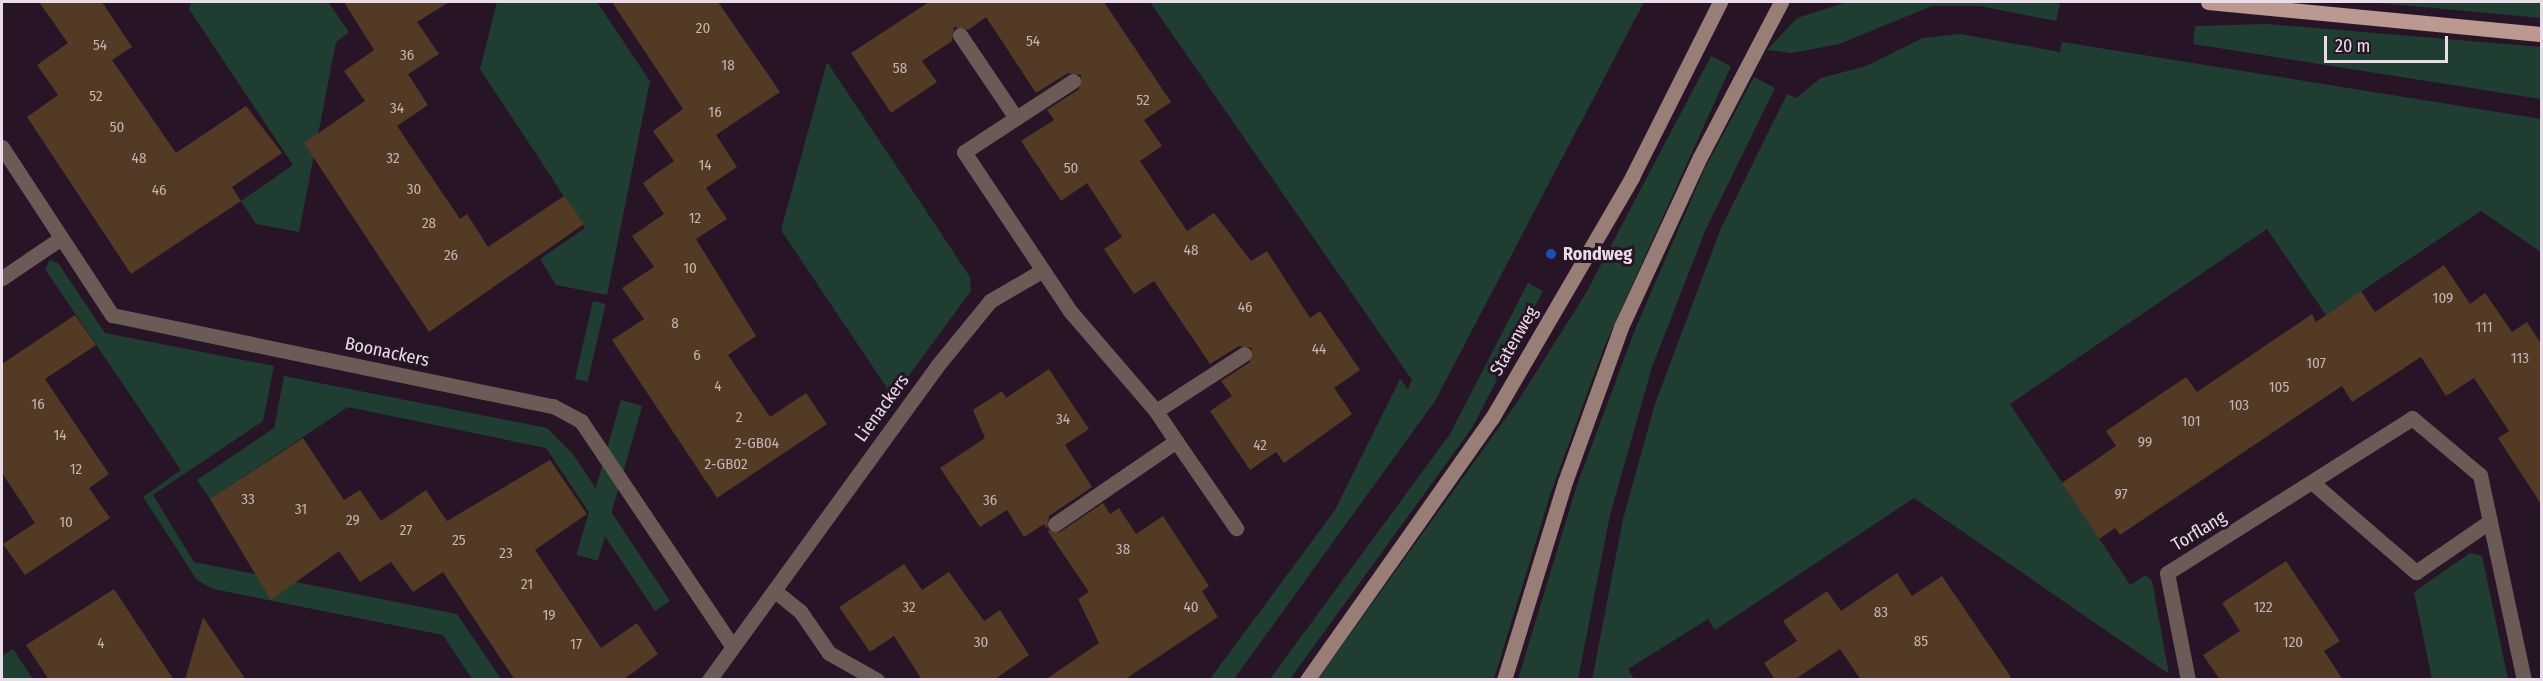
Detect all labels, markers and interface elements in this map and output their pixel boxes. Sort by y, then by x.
house number: 20 [696,20,710,38]
scale bar [2327,24,2452,62]
house number: 54 [1026,33,1040,51]
text: 20 m [2335,35,2370,57]
house number: 54 [93,37,107,55]
house number: 36 [400,47,414,65]
house number: 18 [721,57,735,75]
house number: 58 [893,60,907,78]
house number: 52 [89,88,103,106]
house number: 52 [1136,92,1150,110]
house number: 34 [390,100,404,118]
house number: 16 [708,104,722,122]
house number: 50 [110,119,124,137]
house number: 48 [132,150,146,168]
house number: 32 [386,150,400,168]
house number: 14 [698,157,712,175]
house number: 50 [1064,160,1078,178]
house number: 30 [407,181,421,199]
house number: 46 [152,182,166,200]
house number: 12 [689,210,701,228]
house number: 28 [422,215,436,233]
house number: 48 [1184,242,1198,260]
place label: Rondweg [1563,243,1632,265]
house number: 26 [444,247,458,265]
marker: Rondweg [1544,247,1558,261]
house number: 10 [683,260,697,278]
house number: 109 [2433,290,2453,308]
house number: 46 [1238,299,1252,317]
street label: Statenweg [1485,302,1543,380]
house number: 8 [671,315,679,333]
house number: 111 [2475,319,2493,337]
street label: Boonackers [343,333,431,371]
house number: 44 [1312,341,1326,359]
house number: 6 [693,347,701,365]
house number: 113 [2511,350,2529,368]
house number: 107 [2306,355,2326,373]
street label: Lienackers [850,370,914,446]
house number: 4 [714,378,722,396]
house number: 105 [2269,379,2289,397]
house number: 16 [31,396,45,414]
house number: 103 [2229,397,2249,415]
house number: 2 [736,409,742,427]
house number: 34 [1056,411,1070,429]
house number: 101 [2181,413,2201,431]
house number: 14 [53,427,67,445]
house number: 99 [2138,434,2152,452]
house number: 2-GB04 [735,435,779,453]
house number: 42 [1253,437,1267,455]
house number: 2-GB02 [704,456,748,474]
house number: 12 [70,461,82,479]
house number: 97 [2114,486,2128,504]
house number: 33 [241,491,255,509]
house number: 36 [983,492,997,510]
house number: 31 [295,501,307,519]
street label: Torflang [2168,506,2230,556]
house number: 29 [346,512,360,530]
house number: 10 [59,514,73,532]
house number: 27 [400,522,412,540]
house number: 25 [452,532,466,550]
house number: 38 [1116,541,1130,559]
house number: 23 [499,545,513,563]
house number: 21 [521,576,533,594]
house number: 32 [902,599,916,617]
house number: 40 [1183,599,1199,617]
house number: 122 [2253,599,2273,617]
house number: 83 [1874,604,1888,622]
house number: 19 [542,607,556,625]
house number: 85 [1914,633,1928,651]
house number: 30 [974,634,988,652]
house number: 120 [2283,634,2303,652]
house number: 4 [97,635,105,653]
house number: 17 [570,636,582,654]

